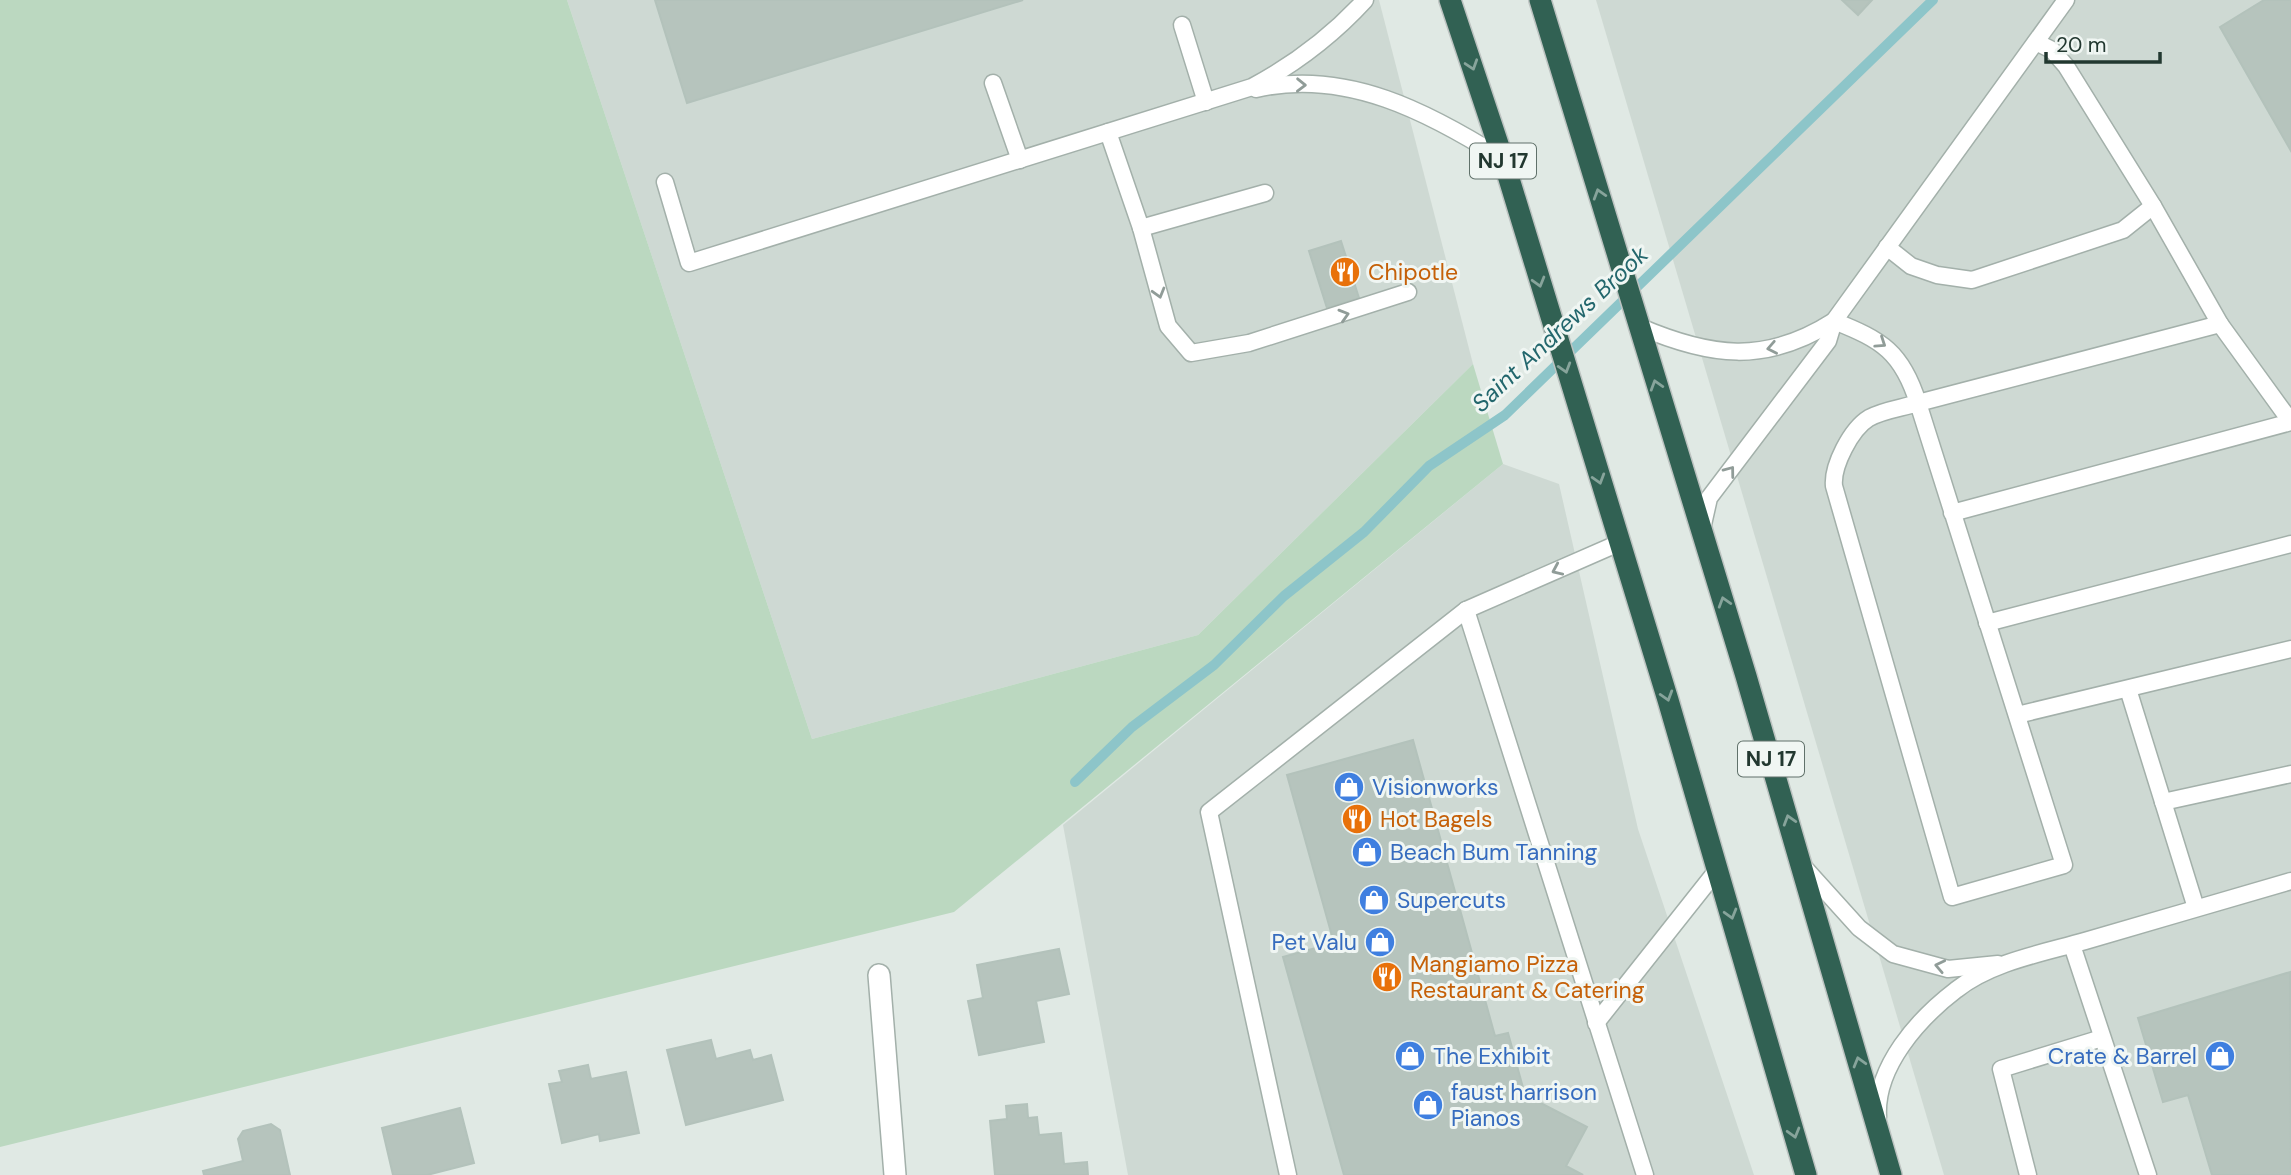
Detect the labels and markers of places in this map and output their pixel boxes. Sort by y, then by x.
restaurant icon: Chipotle [1328,255,1362,289]
place label: Chipotle [1368,257,1458,287]
shop icon: Visionworks [1332,770,1366,804]
place label: Visionworks [1372,772,1499,802]
restaurant icon: Hot Bagels [1340,802,1374,836]
place label: Hot Bagels [1380,804,1492,834]
shop icon: Beach Bum Tanning [1350,835,1384,869]
place label: Beach Bum Tanning [1390,837,1597,867]
shop icon: Supercuts [1357,883,1391,917]
place label: Supercuts [1397,885,1506,915]
shop icon: Pet Valu [1363,925,1397,959]
place label: Pet Valu [1272,927,1357,957]
place label: Mangiamo Pizza Restaurant & Catering [1410,949,1645,1005]
restaurant icon: Mangiamo Pizza Restaurant & Catering [1370,960,1404,994]
shop icon: The Exhibit [1393,1039,1427,1073]
shop icon: Crate & Barrel [2203,1039,2237,1073]
place label: The Exhibit [1433,1041,1550,1071]
place label: Crate & Barrel [2048,1041,2197,1071]
place label: faust harrison Pianos [1451,1077,1597,1133]
shop icon: faust harrison Pianos [1411,1088,1445,1122]

